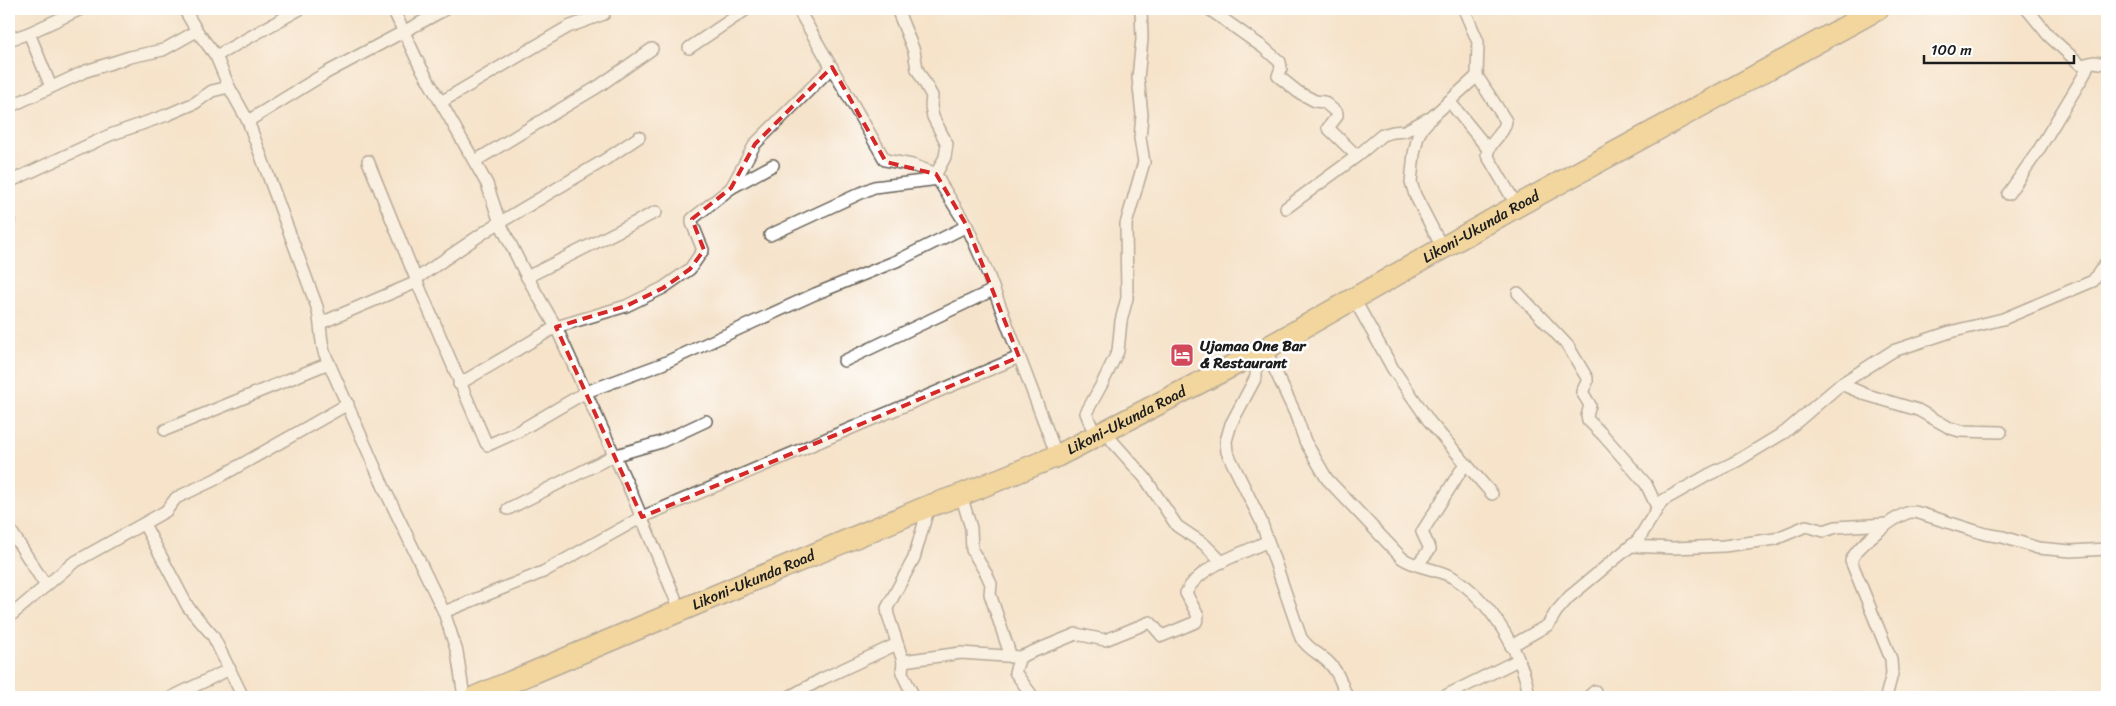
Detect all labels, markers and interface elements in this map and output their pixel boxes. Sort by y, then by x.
scale bar [1924,32,2074,64]
text: 100 m [1931,37,1972,63]
street label: Likoni-Ukunda Road [1417,183,1545,270]
place label: Ujamaa One Bar & Restaurant [1200,333,1307,376]
hotel icon: Ujamaa One Bar & Restaurant [1169,342,1195,368]
street label: Likoni-Ukunda Road [1062,378,1192,462]
street label: Likoni-Ukunda Road [688,542,820,617]

